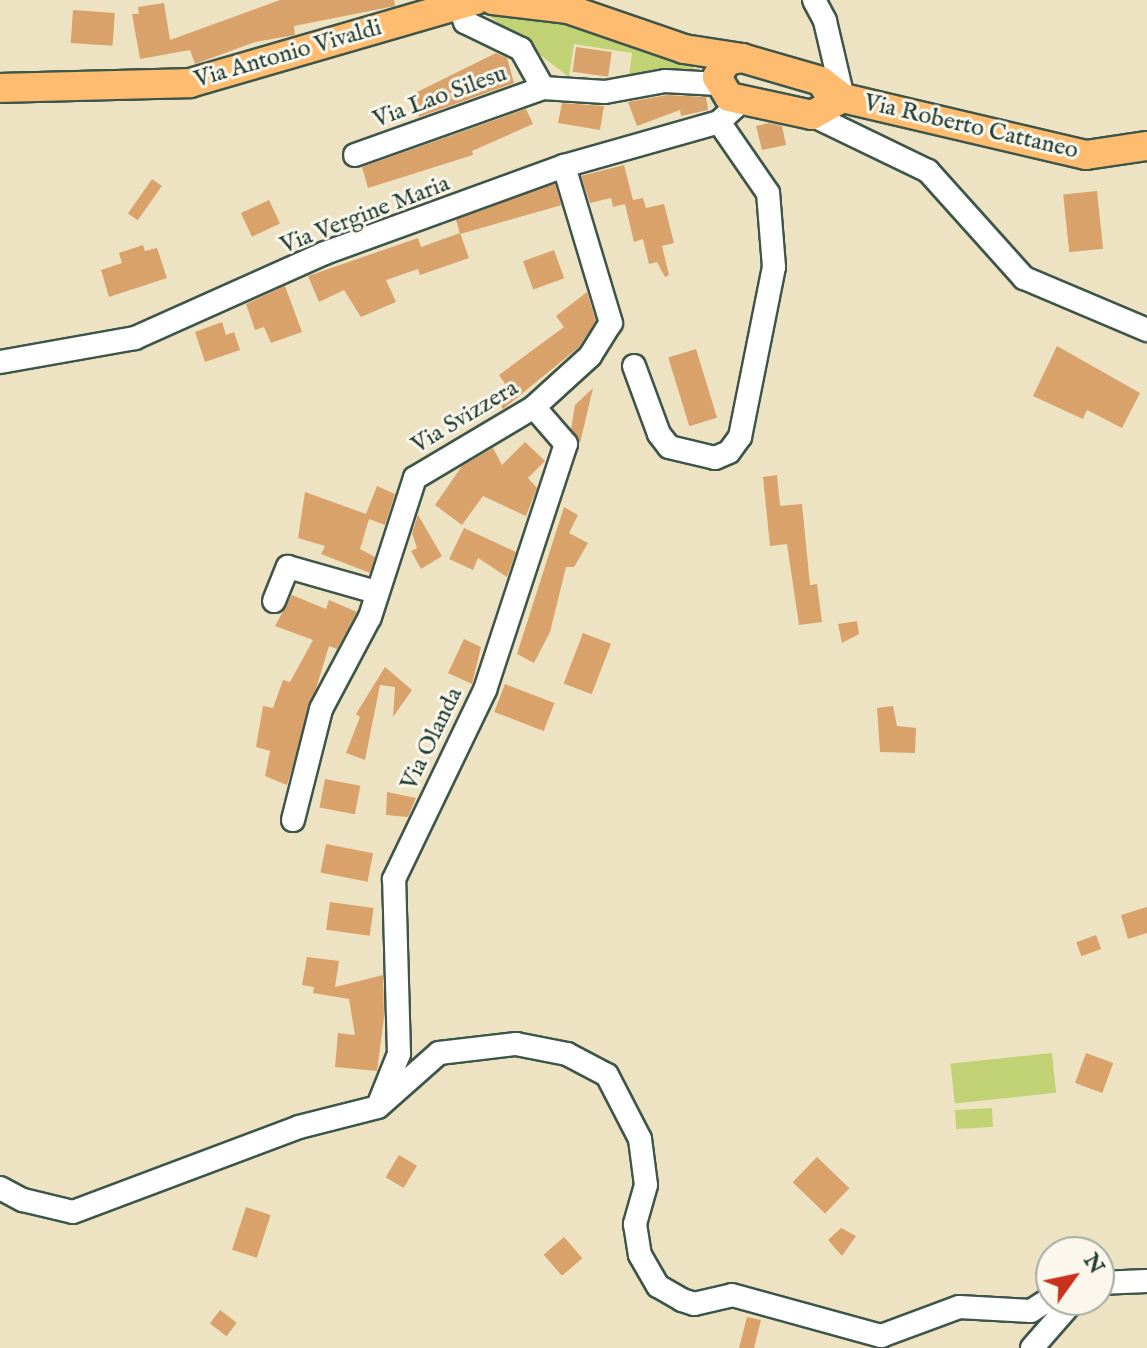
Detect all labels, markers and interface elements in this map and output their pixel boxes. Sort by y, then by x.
street label: Via Antonio Vivaldi [191,13,385,95]
street label: Via Lao Silesu [369,59,511,135]
street label: Via Roberto Cattaneo [861,88,1081,166]
street label: Via Vergine Maria [276,169,454,261]
street label: Via Svizzera [406,374,524,460]
street label: Via Olanda [395,683,469,795]
north arrow [1035,1236,1115,1316]
text: N [1077,1248,1110,1280]

